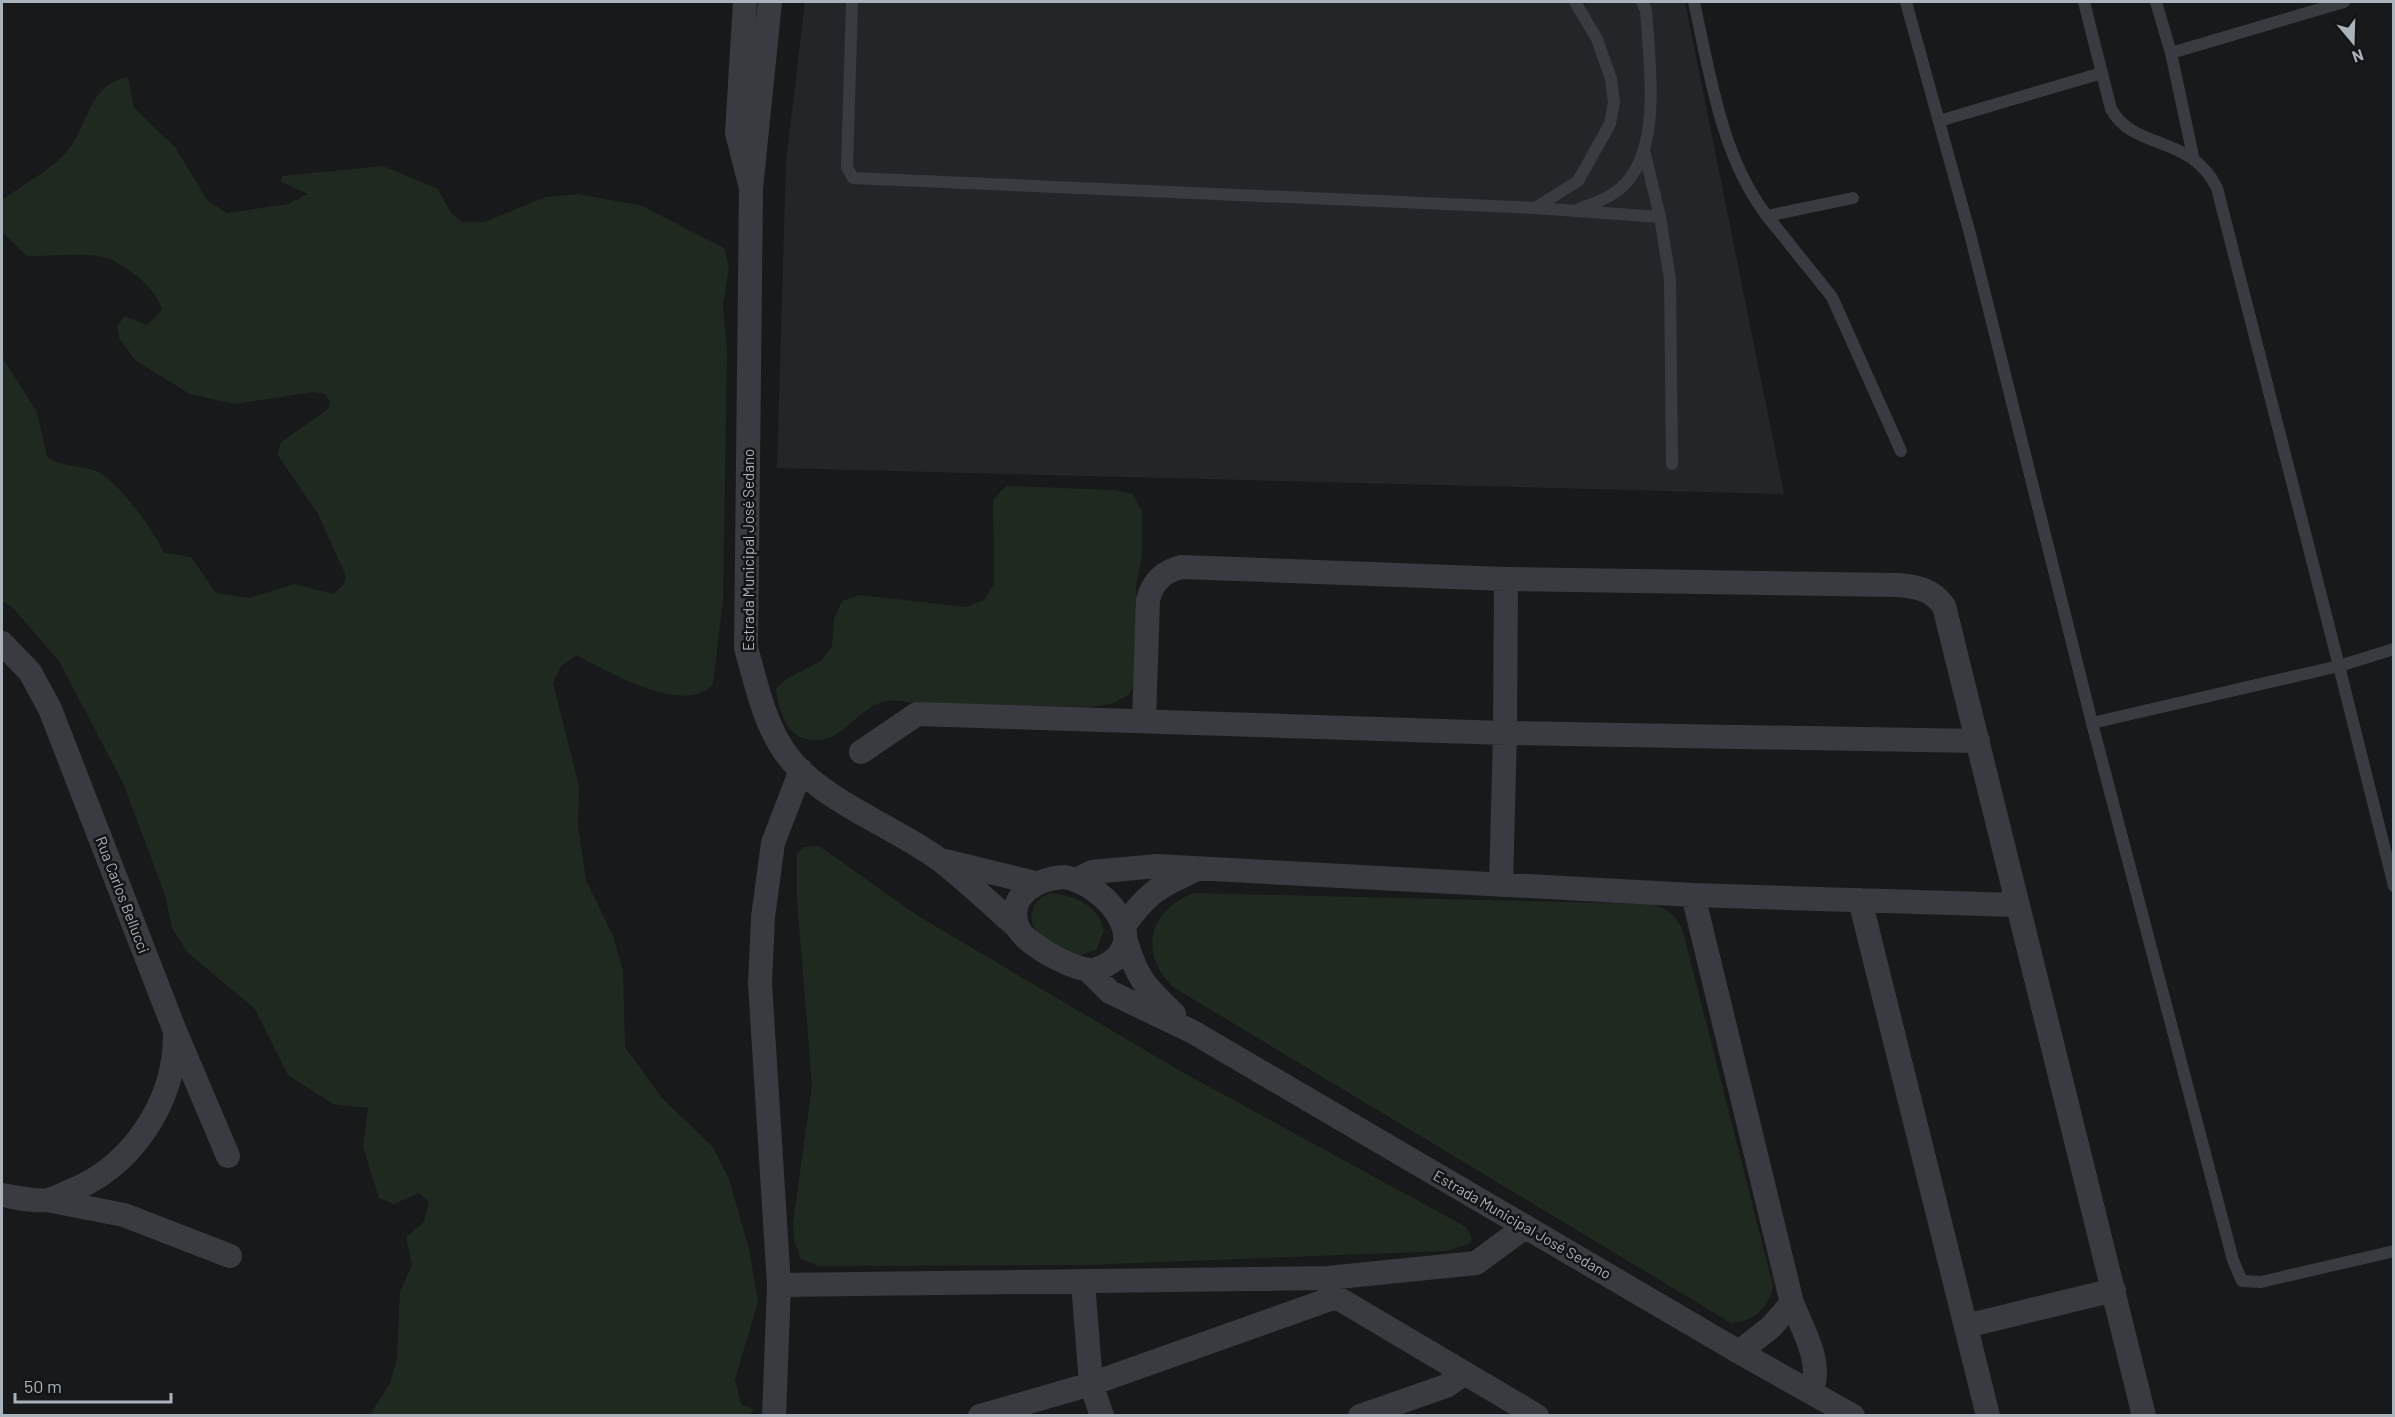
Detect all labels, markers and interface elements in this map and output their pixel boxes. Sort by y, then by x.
north arrow [2323,12,2383,72]
text: N [2350,46,2366,67]
street label: Estrada Municipal José Sedano [739,449,757,651]
street label: Rua Carlos Bellucci [92,834,153,956]
street label: Estrada Municipal José Sedano [1430,1166,1615,1282]
scale bar [15,1366,171,1404]
text: 50 m [24,1375,62,1397]

